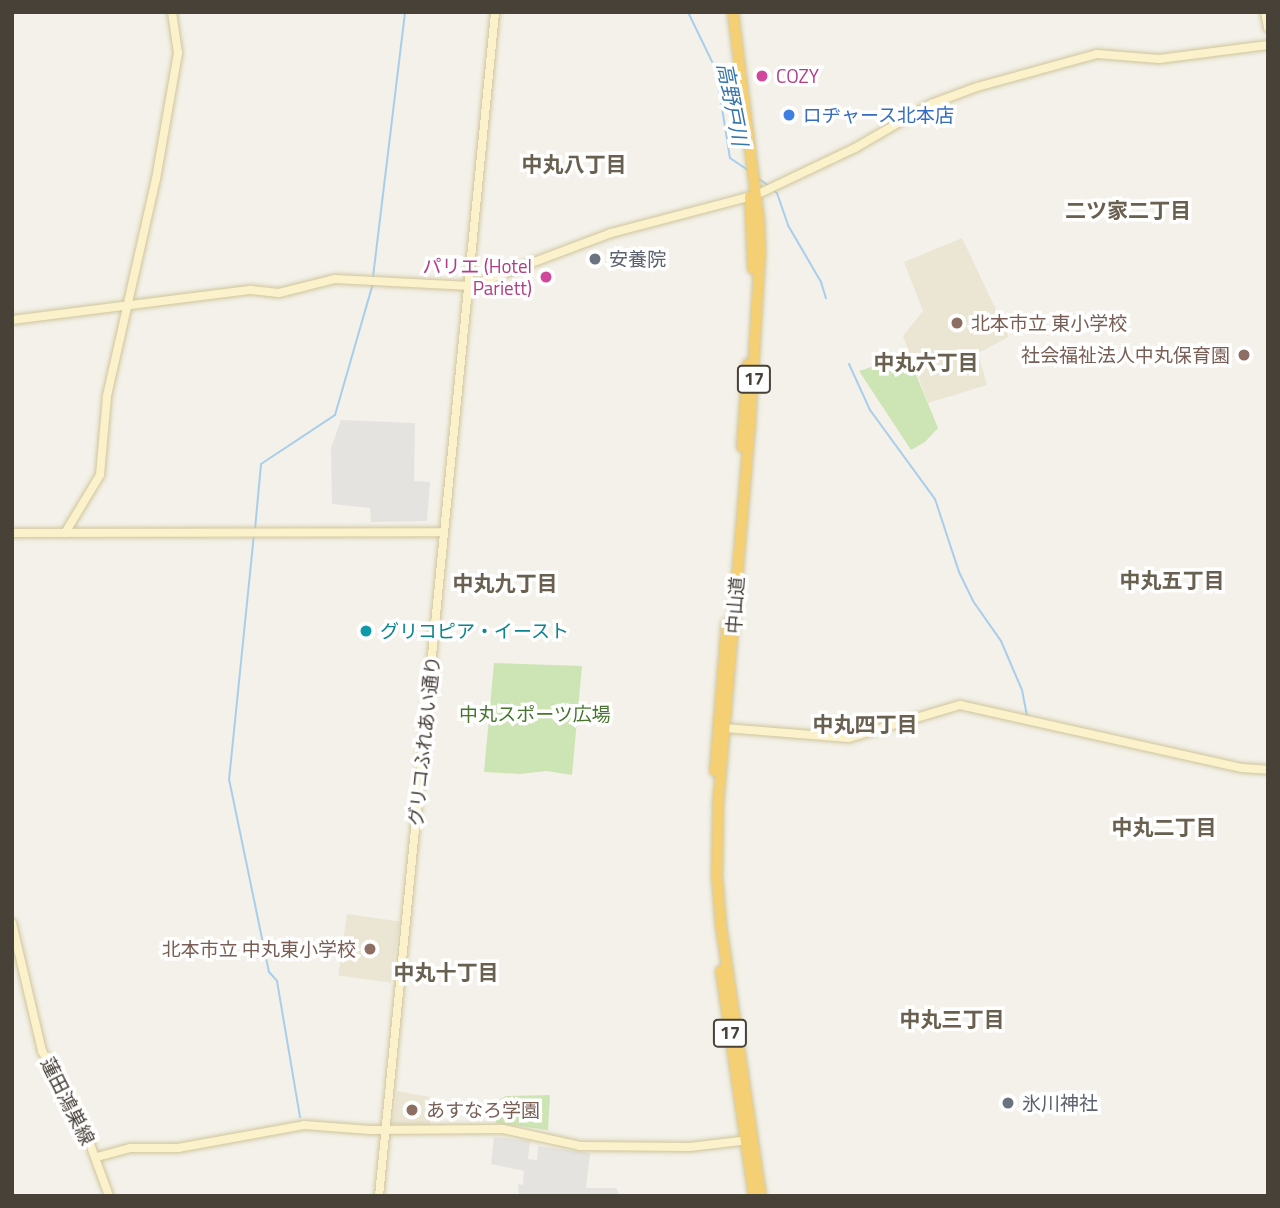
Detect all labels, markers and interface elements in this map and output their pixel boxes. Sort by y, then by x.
water label: 高野戸川 [713,60,753,148]
place label: COZY [776,65,819,87]
marker: COZY [754,68,770,84]
place label: ロヂャース北本店 [803,104,955,126]
marker: ロヂャース北本店 [781,107,797,123]
district label: 中丸八丁目 [522,151,626,177]
district label: 二ツ家二丁目 [1065,197,1191,223]
place label: 安養院 [609,248,666,270]
marker: 安養院 [587,251,603,267]
place label: パリエ (Hotel Pariett) [422,255,532,299]
marker: パリエ (Hotel Pariett) [538,269,554,285]
place label: 北本市立 東小学校 [971,312,1127,334]
marker: 北本市立 東小学校 [949,315,965,331]
place label: 社会福祉法人中丸保育園 [1021,344,1230,366]
marker: 社会福祉法人中丸保育園 [1236,347,1252,363]
district label: 中丸六丁目 [874,349,978,375]
road number: 17 [736,365,772,394]
district label: 中丸五丁目 [1120,567,1224,593]
district label: 中丸九丁目 [453,570,557,596]
street label: 中山道 [722,576,748,634]
place label: グリコピア・イースト [380,620,570,642]
marker: グリコピア・イースト [358,623,374,639]
street label: グリコふれあい通り [404,655,444,827]
park label: 中丸スポーツ広場 [459,703,611,725]
district label: 中丸四丁目 [813,711,917,737]
district label: 中丸二丁目 [1112,814,1216,840]
place label: 北本市立 中丸東小学校 [162,938,356,960]
marker: 北本市立 中丸東小学校 [362,941,378,957]
district label: 中丸十丁目 [394,959,498,985]
district label: 中丸三丁目 [900,1006,1004,1032]
road number: 17 [712,1018,748,1048]
street label: 蓮田鴻巣線 [36,1054,100,1148]
place label: 氷川神社 [1022,1092,1098,1114]
marker: 氷川神社 [1000,1095,1016,1111]
place label: あすなろ学園 [426,1099,540,1121]
marker: あすなろ学園 [404,1102,420,1118]

